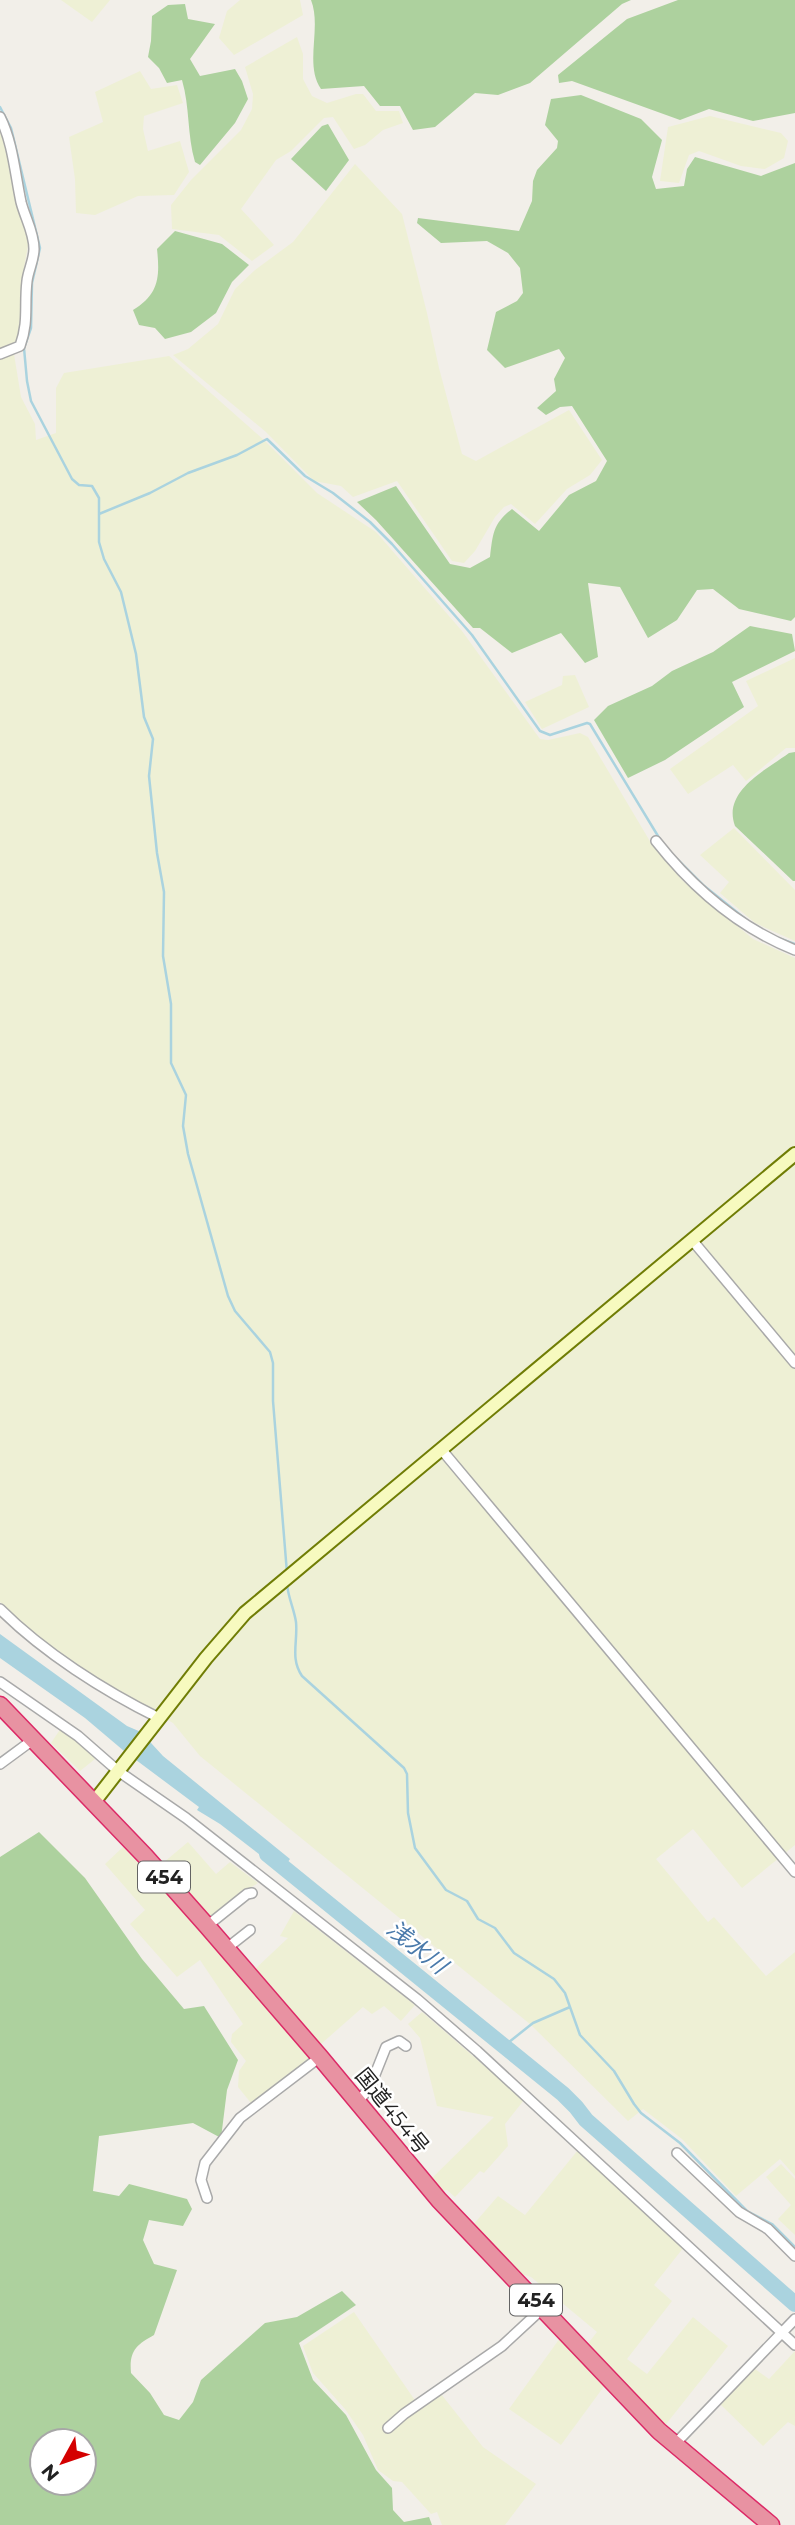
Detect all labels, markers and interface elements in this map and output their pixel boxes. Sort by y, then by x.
road number: 454 [138,1862,190,1893]
water label: 浅水川 [381,1914,455,1981]
street label: 国道454号 [350,2063,434,2158]
road number: 454 [510,2284,562,2316]
north arrow [28,2427,98,2497]
text: N [37,2459,64,2486]

